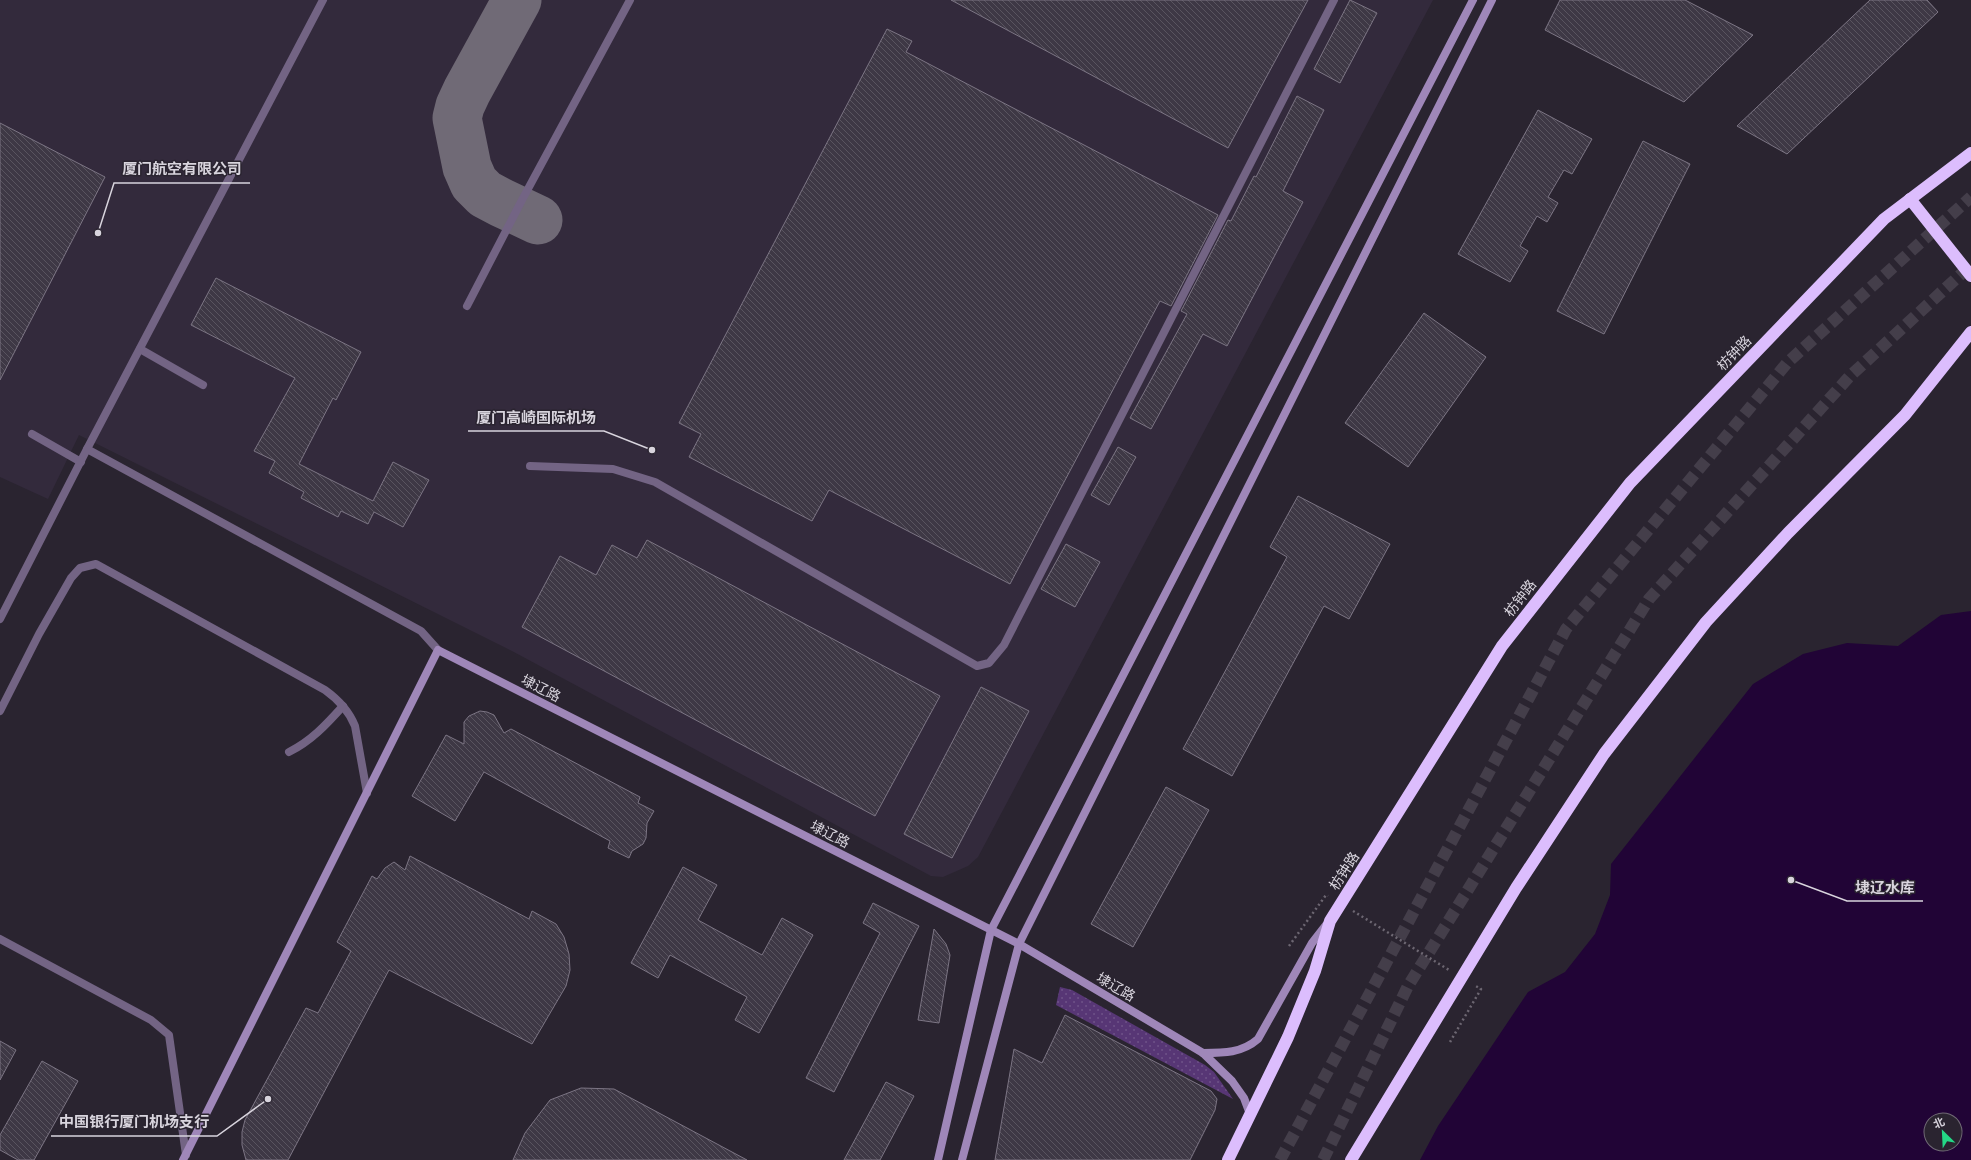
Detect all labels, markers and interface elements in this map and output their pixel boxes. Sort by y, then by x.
callout: 厦门航空有限公司 [114,156,250,183]
text: 厦门航空有限公司 [122,158,242,178]
street label: 枋钟路 [1712,331,1755,374]
callout: 厦门高崎国际机场 [468,404,604,431]
text: 厦门高崎国际机场 [476,407,596,427]
street label: 枋钟路 [1499,575,1540,620]
street label: 埭辽路 [518,670,564,706]
street label: 埭辽路 [807,816,853,852]
street label: 枋钟路 [1324,848,1363,894]
callout: 埭辽水库 [1847,874,1923,901]
text: 埭辽水库 [1855,877,1915,897]
street label: 埭辽路 [1093,968,1139,1005]
callout: 中国银行厦门机场支行 [51,1109,217,1136]
text: 中国银行厦门机场支行 [59,1111,209,1131]
north arrow [1923,1112,1963,1152]
text: 北 [1931,1113,1947,1131]

